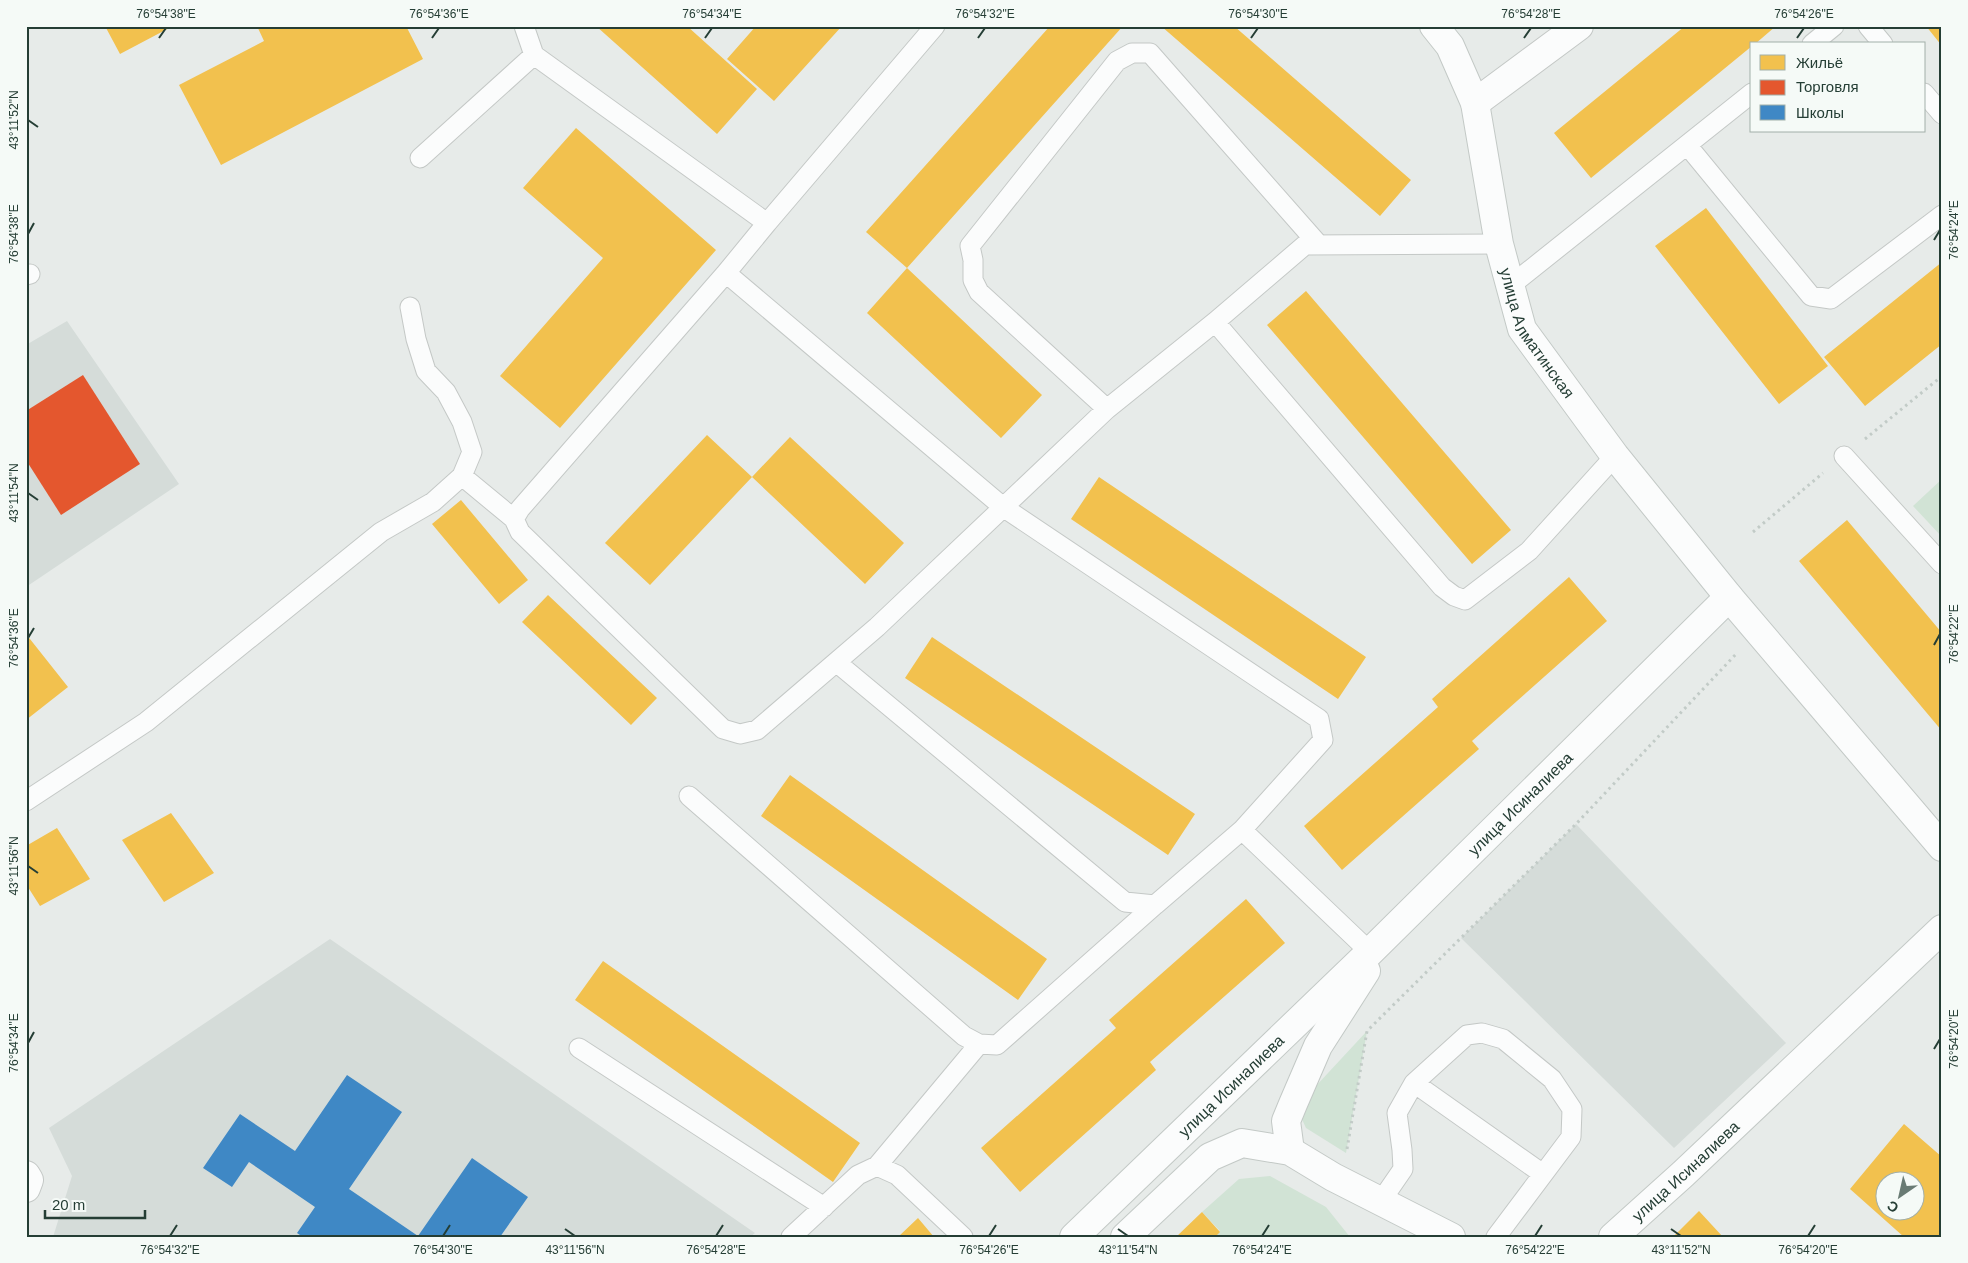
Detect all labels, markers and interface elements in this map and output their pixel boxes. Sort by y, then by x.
text: 76°54'38"E [136,7,196,21]
text: 76°54'36"E [409,7,469,21]
text: 76°54'34"E [682,7,742,21]
text: 76°54'32"E [955,7,1015,21]
text: 76°54'30"E [1228,7,1288,21]
text: 76°54'28"E [1501,7,1561,21]
text: 76°54'26"E [1774,7,1834,21]
legend [1750,42,1926,132]
text: Жильё [1796,54,1843,71]
text: Торговля [1796,78,1859,95]
text: 43°11'52"N [7,90,21,150]
text: Школы [1796,104,1844,121]
text: 76°54'24"E [1947,200,1961,260]
text: 76°54'38"E [7,204,21,264]
street label: улица Алматинская [1497,266,1578,401]
text: 43°11'54"N [7,463,21,523]
text: 76°54'22"E [1947,604,1961,664]
text: 76°54'36"E [7,608,21,668]
street label: улица Исиналиева [1465,749,1576,859]
text: 43°11'56"N [7,836,21,896]
text: 76°54'20"E [1947,1009,1961,1069]
text: 76°54'34"E [7,1013,21,1073]
street label: улица Исиналиева [1175,1032,1287,1141]
street label: улица Исиналиева [1629,1118,1743,1225]
north arrow [1876,1170,1926,1220]
scale bar [45,1188,145,1220]
text: 20 m [52,1196,85,1213]
text: С [1884,1197,1901,1216]
text: 76°54'32"E [140,1243,200,1257]
text: 76°54'30"E [413,1243,473,1257]
text: 43°11'56"N [545,1243,605,1257]
text: 76°54'28"E [686,1243,746,1257]
text: 76°54'26"E [959,1243,1019,1257]
text: 43°11'54"N [1098,1243,1158,1257]
text: 76°54'24"E [1232,1243,1292,1257]
text: 76°54'22"E [1505,1243,1565,1257]
text: 43°11'52"N [1651,1243,1711,1257]
text: 76°54'20"E [1778,1243,1838,1257]

